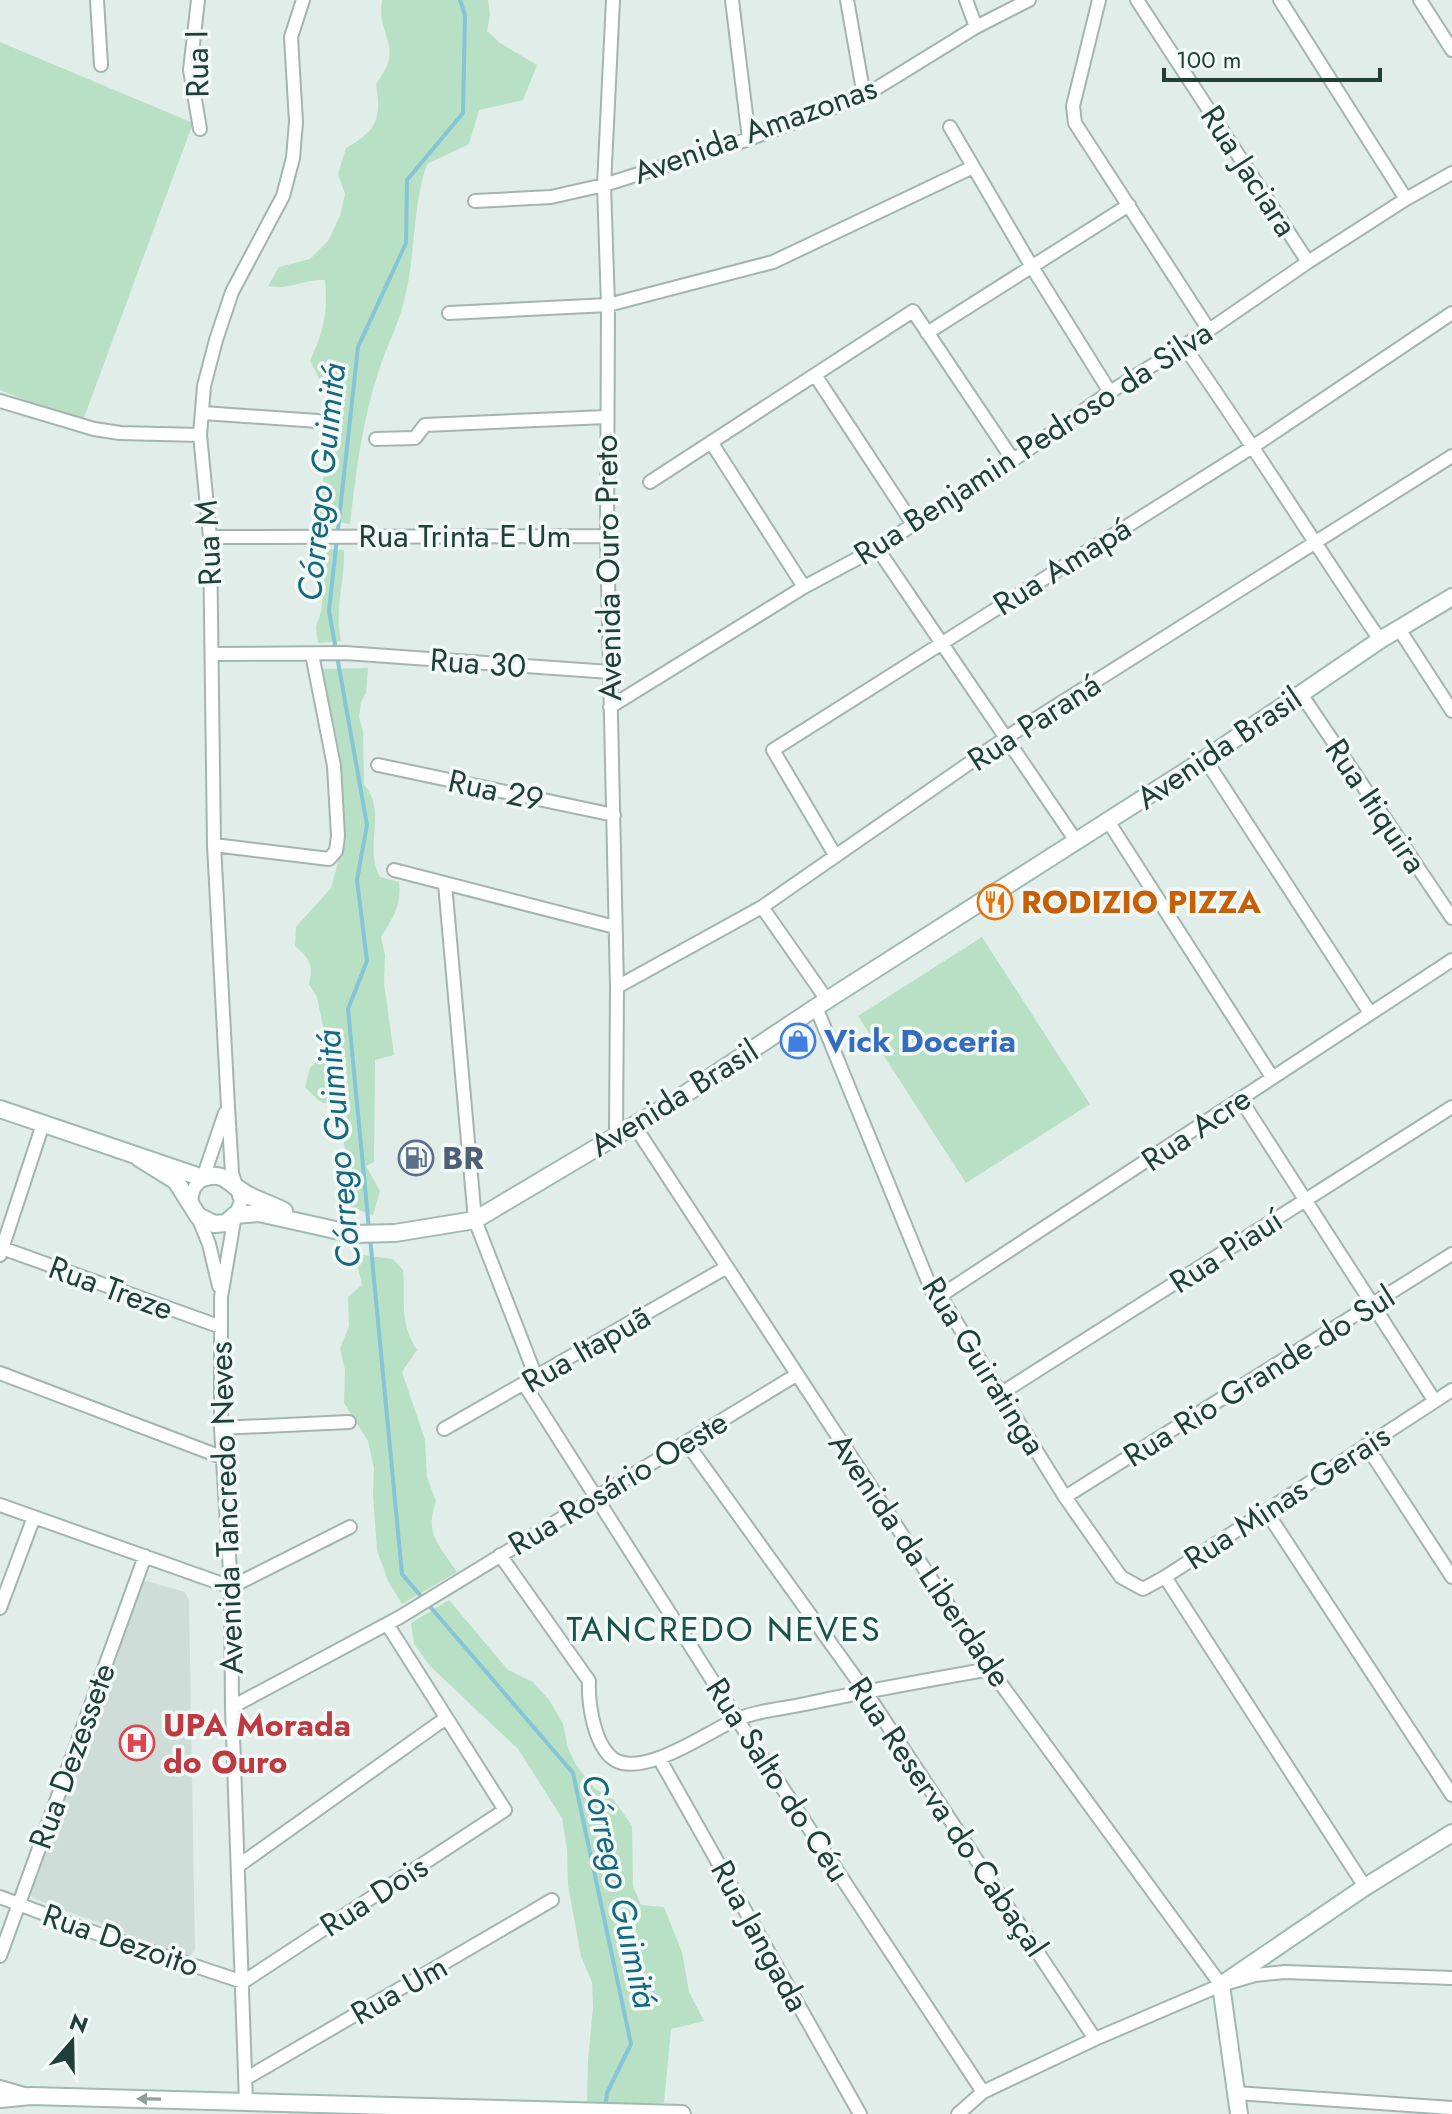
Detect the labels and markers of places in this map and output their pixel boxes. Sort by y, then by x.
place label: RODIZIO PIZZA [1021,879,1261,925]
restaurant icon: RODIZIO PIZZA [976,883,1014,921]
place label: Vick Doceria [823,1018,1016,1064]
shop icon: Vick Doceria [779,1022,817,1060]
place label: BR [442,1135,484,1181]
fuel station icon: BR [397,1139,435,1177]
place label: UPA Morada do Ouro [163,1702,351,1785]
hospital icon: UPA Morada do Ouro [118,1724,156,1762]

